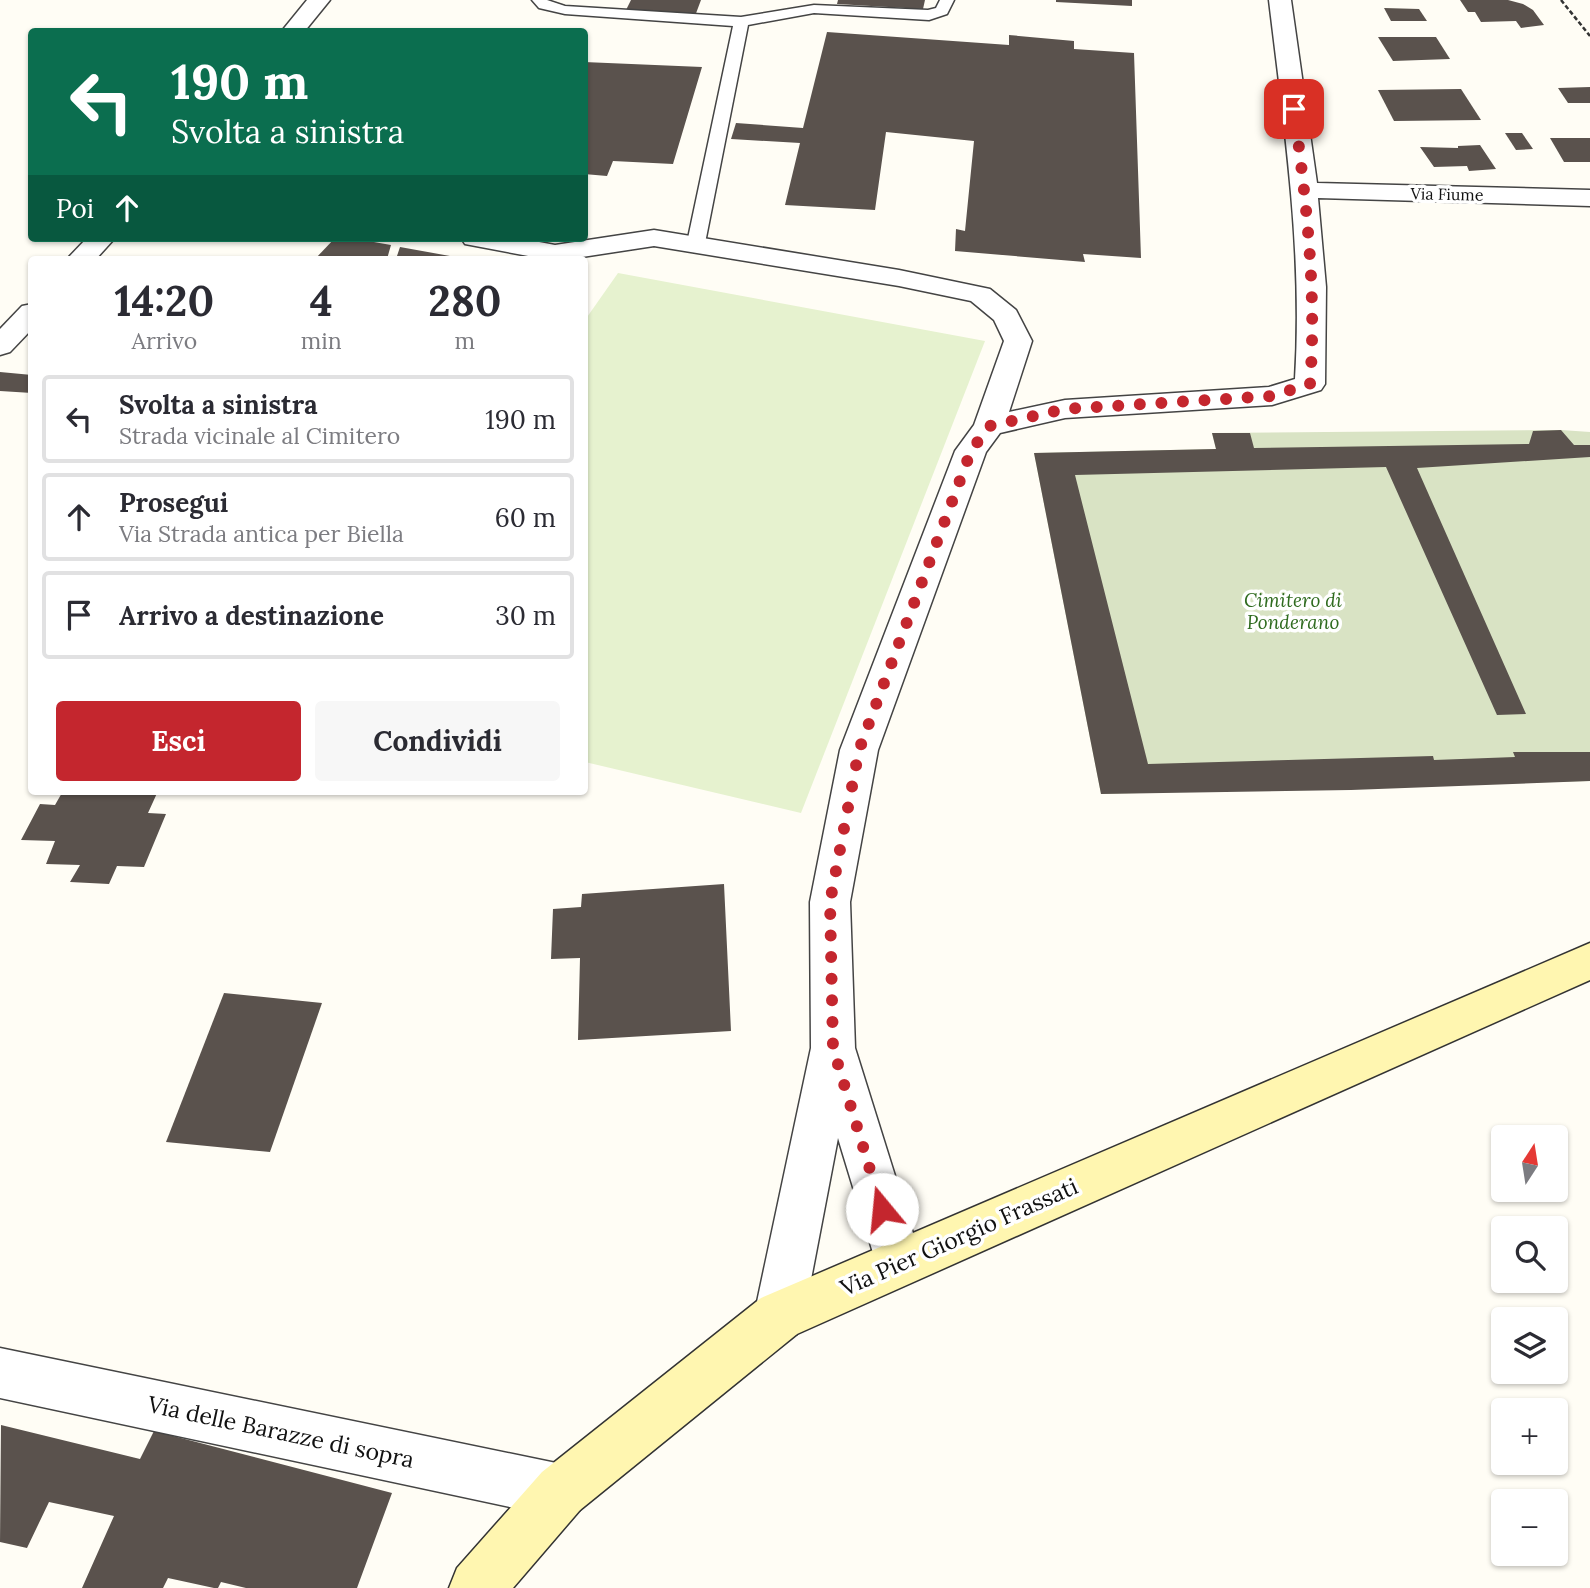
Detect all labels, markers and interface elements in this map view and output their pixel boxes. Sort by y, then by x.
text: 190 m [171,50,308,112]
icon: left [56,56,147,147]
pin [1264,79,1324,139]
icon: arrive [1275,90,1313,128]
text: Svolta a sinistra [171,111,404,152]
street label: Via Fiume [1409,183,1484,205]
icon: ahead [108,189,146,227]
text: Poi [56,192,94,225]
text: 14:20 [115,274,214,328]
text: 4 [310,274,333,328]
text: 280 [428,274,501,328]
text: Arrivo [132,326,197,355]
text: min [301,326,342,355]
text: m [455,326,475,355]
text: Svolta a sinistra [119,388,318,421]
icon: left [60,400,98,438]
text: 190 m [485,403,556,436]
text: Strada vicinale al Cimitero [119,421,400,450]
text: Prosegui [119,486,228,519]
icon: ahead [60,498,98,536]
text: 60 m [495,501,556,534]
text: Via Strada antica per Biella [119,519,404,548]
park label: Cimitero di Ponderano [1244,588,1342,634]
icon: arrive [60,596,98,634]
text: Arrivo a destinazione [119,599,384,632]
text: 30 m [495,599,556,632]
button: Esci [56,701,301,781]
button: Condividi [315,701,560,781]
north arrow [1491,1125,1568,1202]
map controls [1491,1125,1568,1566]
street label: Via Pier Giorgio Frassati [835,1171,1082,1302]
position arrow [845,1172,919,1246]
button: search [1491,1216,1568,1293]
button: layers [1491,1307,1568,1384]
street label: Via delle Barazze di sopra [144,1389,417,1474]
button: + [1491,1398,1568,1475]
button: − [1491,1489,1568,1566]

